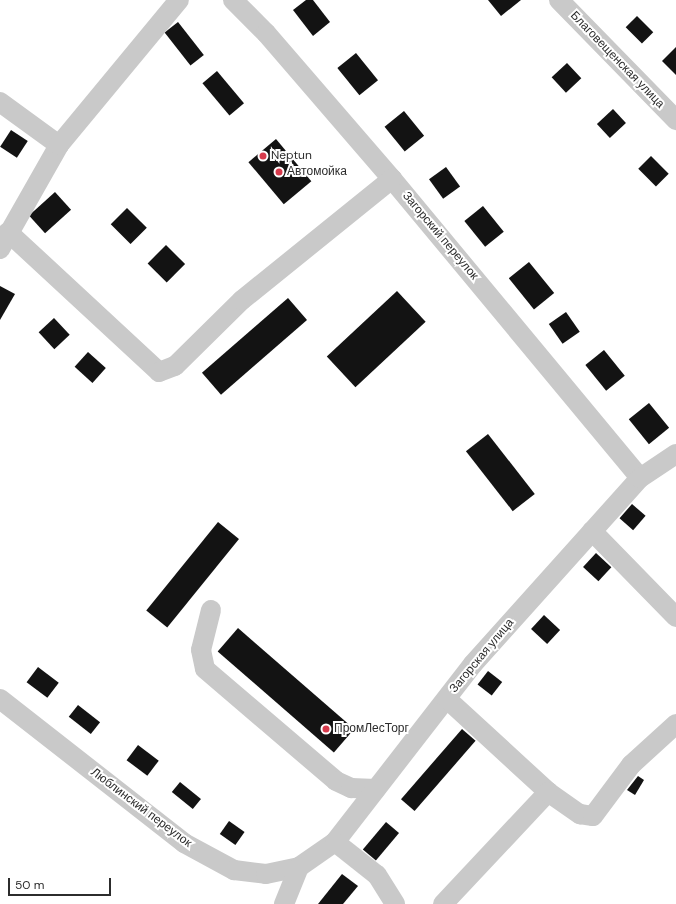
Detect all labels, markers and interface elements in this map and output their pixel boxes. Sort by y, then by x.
street label: Благовещенская улица [567,9,667,111]
place label: Neptun [271,149,312,163]
marker: Neptun [258,151,268,161]
place label: Автомойка [287,165,347,179]
marker: Автомойка [274,167,284,177]
street label: Загорский переулок [399,189,481,283]
street label: Загорская улица [447,616,517,696]
place label: ПромЛесТорг [334,722,409,736]
marker: ПромЛесТорг [321,724,331,734]
street label: Люблинский переулок [88,765,194,851]
scale bar [10,870,113,896]
text: 50 m [15,877,44,893]

